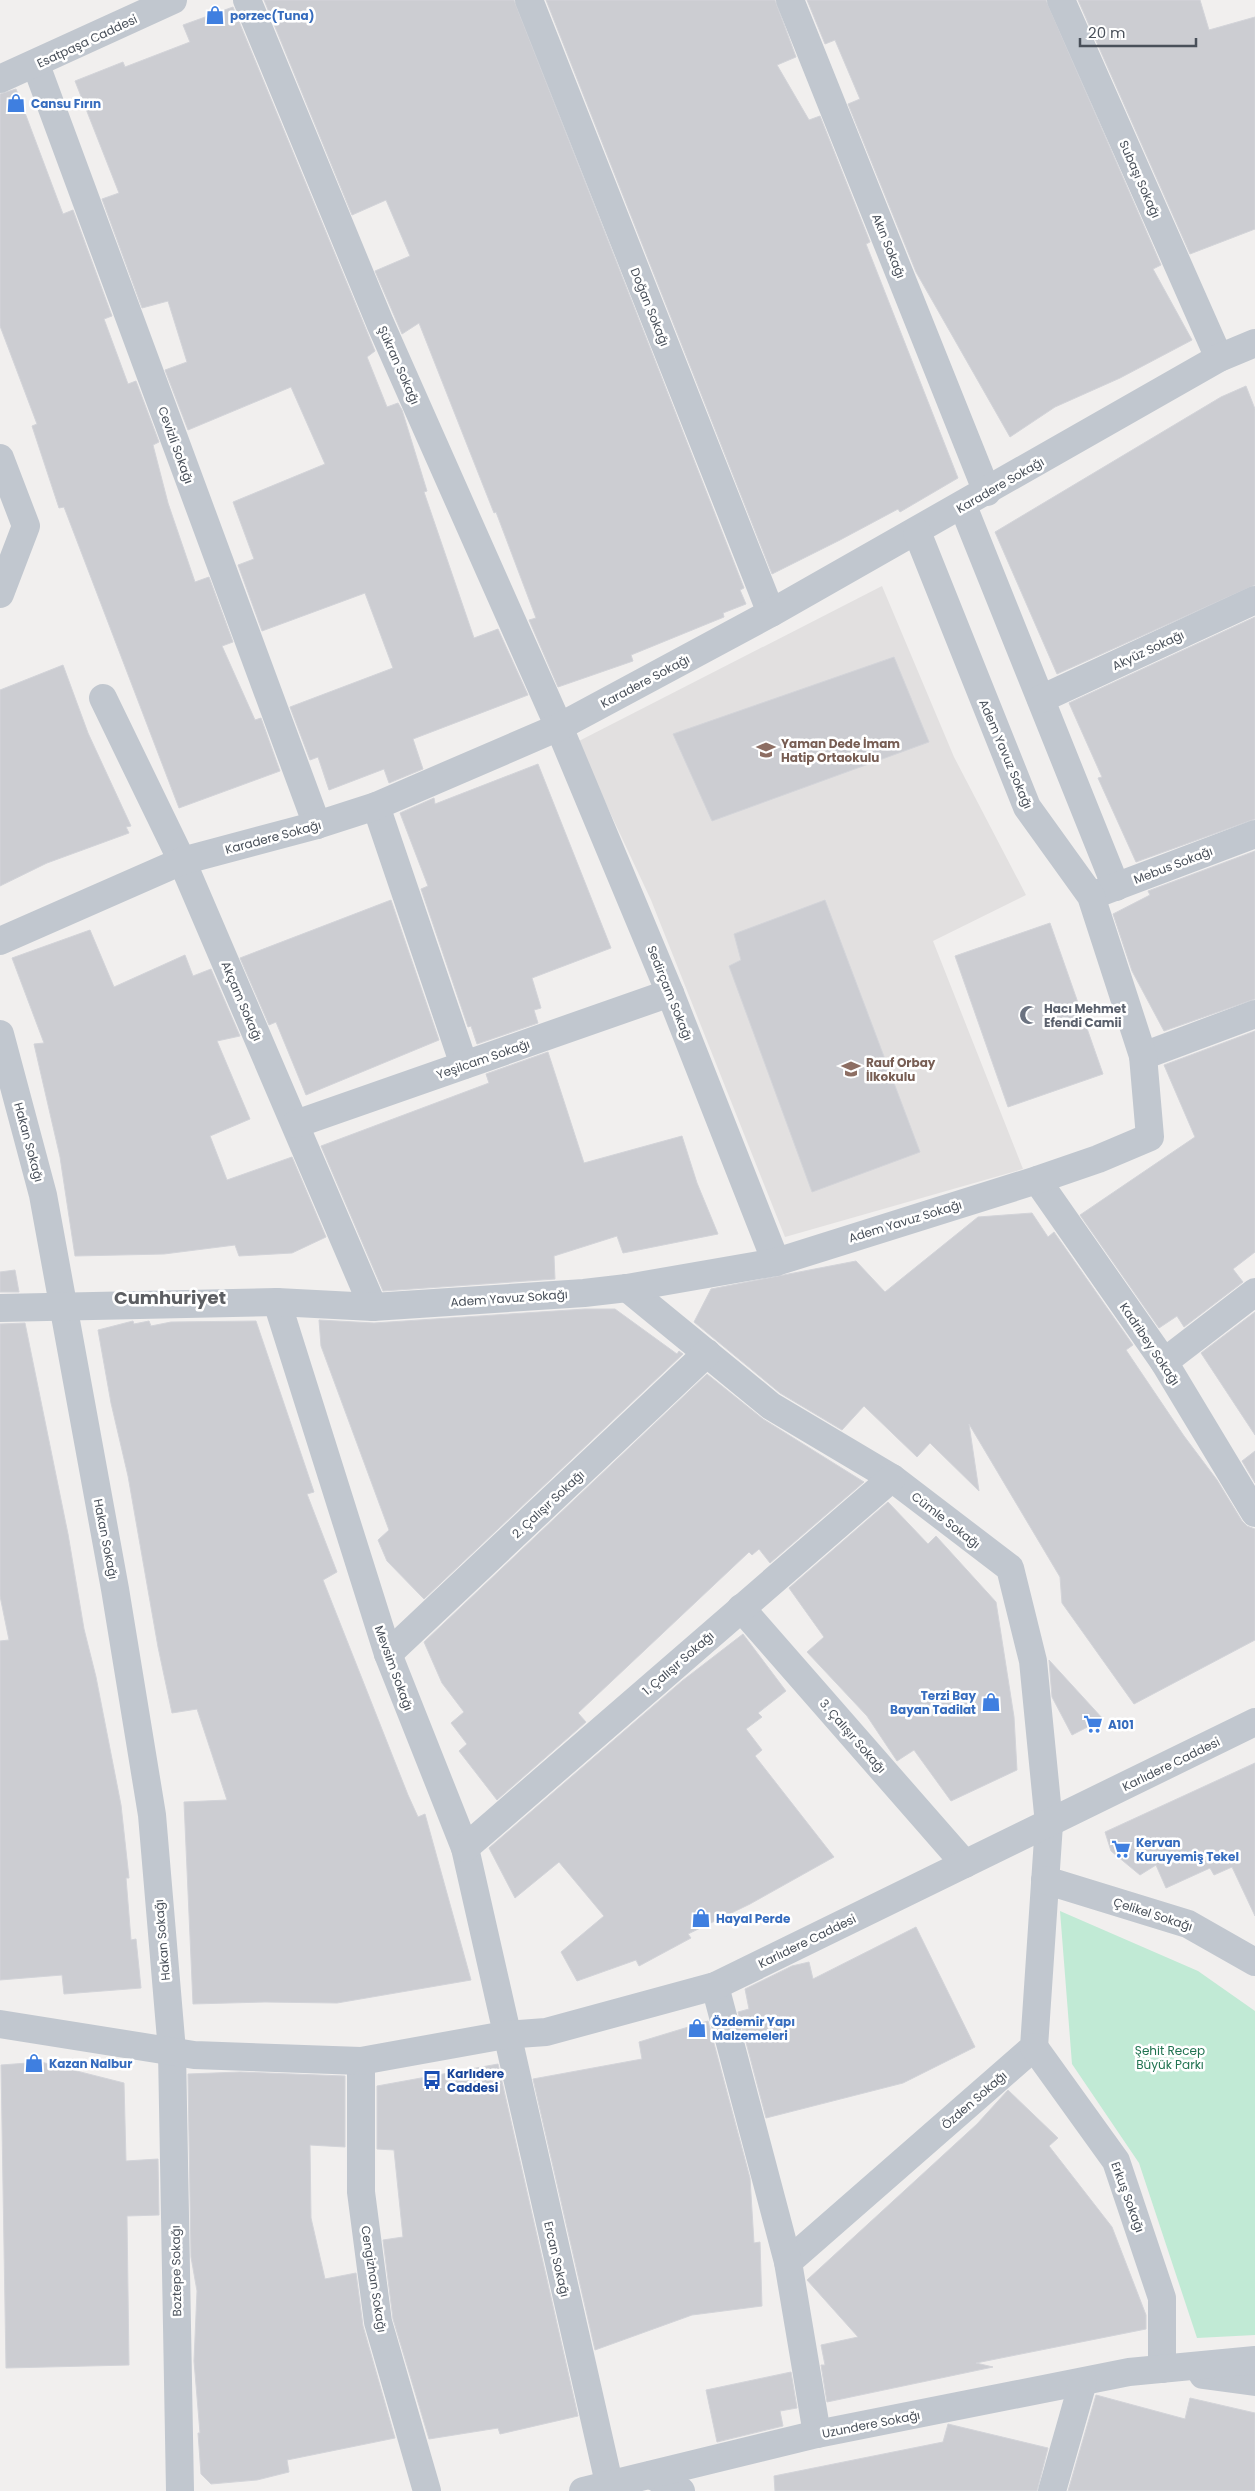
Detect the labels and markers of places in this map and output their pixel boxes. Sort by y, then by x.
shop icon: porzec(Tuna) [204,4,226,26]
place label: porzec(Tuna) [230,7,314,24]
shop icon: Cansu Fırın [5,92,27,114]
place label: Cansu Fırın [31,95,101,112]
place label: Yaman Dede İmam Hatip Ortaokulu [781,735,900,766]
school or university icon: Yaman Dede İmam Hatip Ortaokulu [755,739,777,761]
place label: Hacı Mehmet Efendi Camii [1044,1000,1126,1031]
mosque icon: Hacı Mehmet Efendi Camii [1018,1004,1040,1026]
place label: Rauf Orbay İlkokulu [866,1054,936,1085]
school or university icon: Rauf Orbay İlkokulu [840,1058,862,1080]
place label: Terzi Bay Bayan Tadilat [890,1687,976,1718]
shop icon: Terzi Bay Bayan Tadilat [980,1691,1002,1713]
supermarket icon: A101 [1082,1713,1104,1735]
place label: A101 [1108,1716,1134,1733]
place label: Kervan Kuruyemiş Tekel [1136,1834,1239,1865]
supermarket icon: Kervan Kuruyemiş Tekel [1110,1838,1132,1860]
shop icon: Hayal Perde [690,1907,712,1929]
place label: Hayal Perde [716,1910,791,1927]
place label: Özdemir Yapı Malzemeleri [712,2013,795,2044]
shop icon: Özdemir Yapı Malzemeleri [686,2017,708,2039]
shop icon: Kazan Nalbur [23,2052,45,2074]
place label: Kazan Nalbur [49,2055,132,2072]
place label: Karlıdere Caddesi [447,2065,505,2096]
bus stop icon: Karlıdere Caddesi [421,2069,443,2091]

